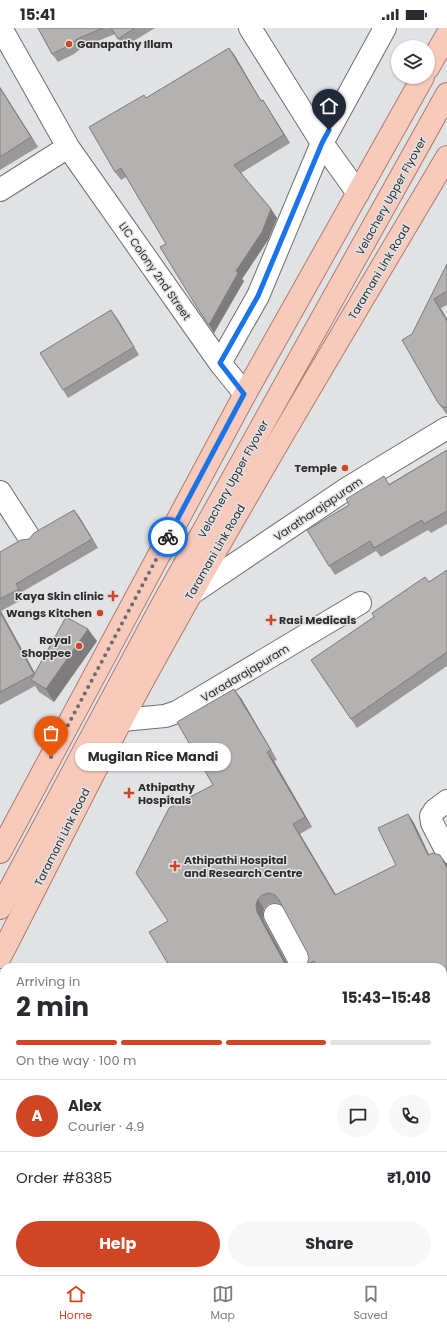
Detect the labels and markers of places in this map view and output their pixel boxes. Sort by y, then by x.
place label: Ganapathy Illam [77,36,173,52]
marker: Ganapathy Illam [64,39,74,49]
pin [312,89,346,130]
place label: Temple [295,460,337,476]
marker: Temple [340,463,350,473]
place label: Kaya Skin clinic [15,588,104,604]
marker: Kaya Skin clinic [107,590,119,602]
place label: Wangs Kitchen [6,605,92,621]
marker: Wangs Kitchen [95,608,105,618]
place label: Rasi Medicals [279,612,356,628]
marker: Rasi Medicals [266,615,276,625]
place label: Royal Shoppee [21,632,71,661]
marker: Royal Shoppee [74,641,84,651]
pin [34,716,68,757]
callout: Mugilan Rice Mandi [75,743,231,771]
place label: Athipathy Hospitals [138,779,195,808]
marker: Athipathy Hospitals [123,787,135,799]
place label: Athipathi Hospital and Research Centre [184,852,303,881]
marker: Athipathi Hospital and Research Centre [169,860,181,872]

